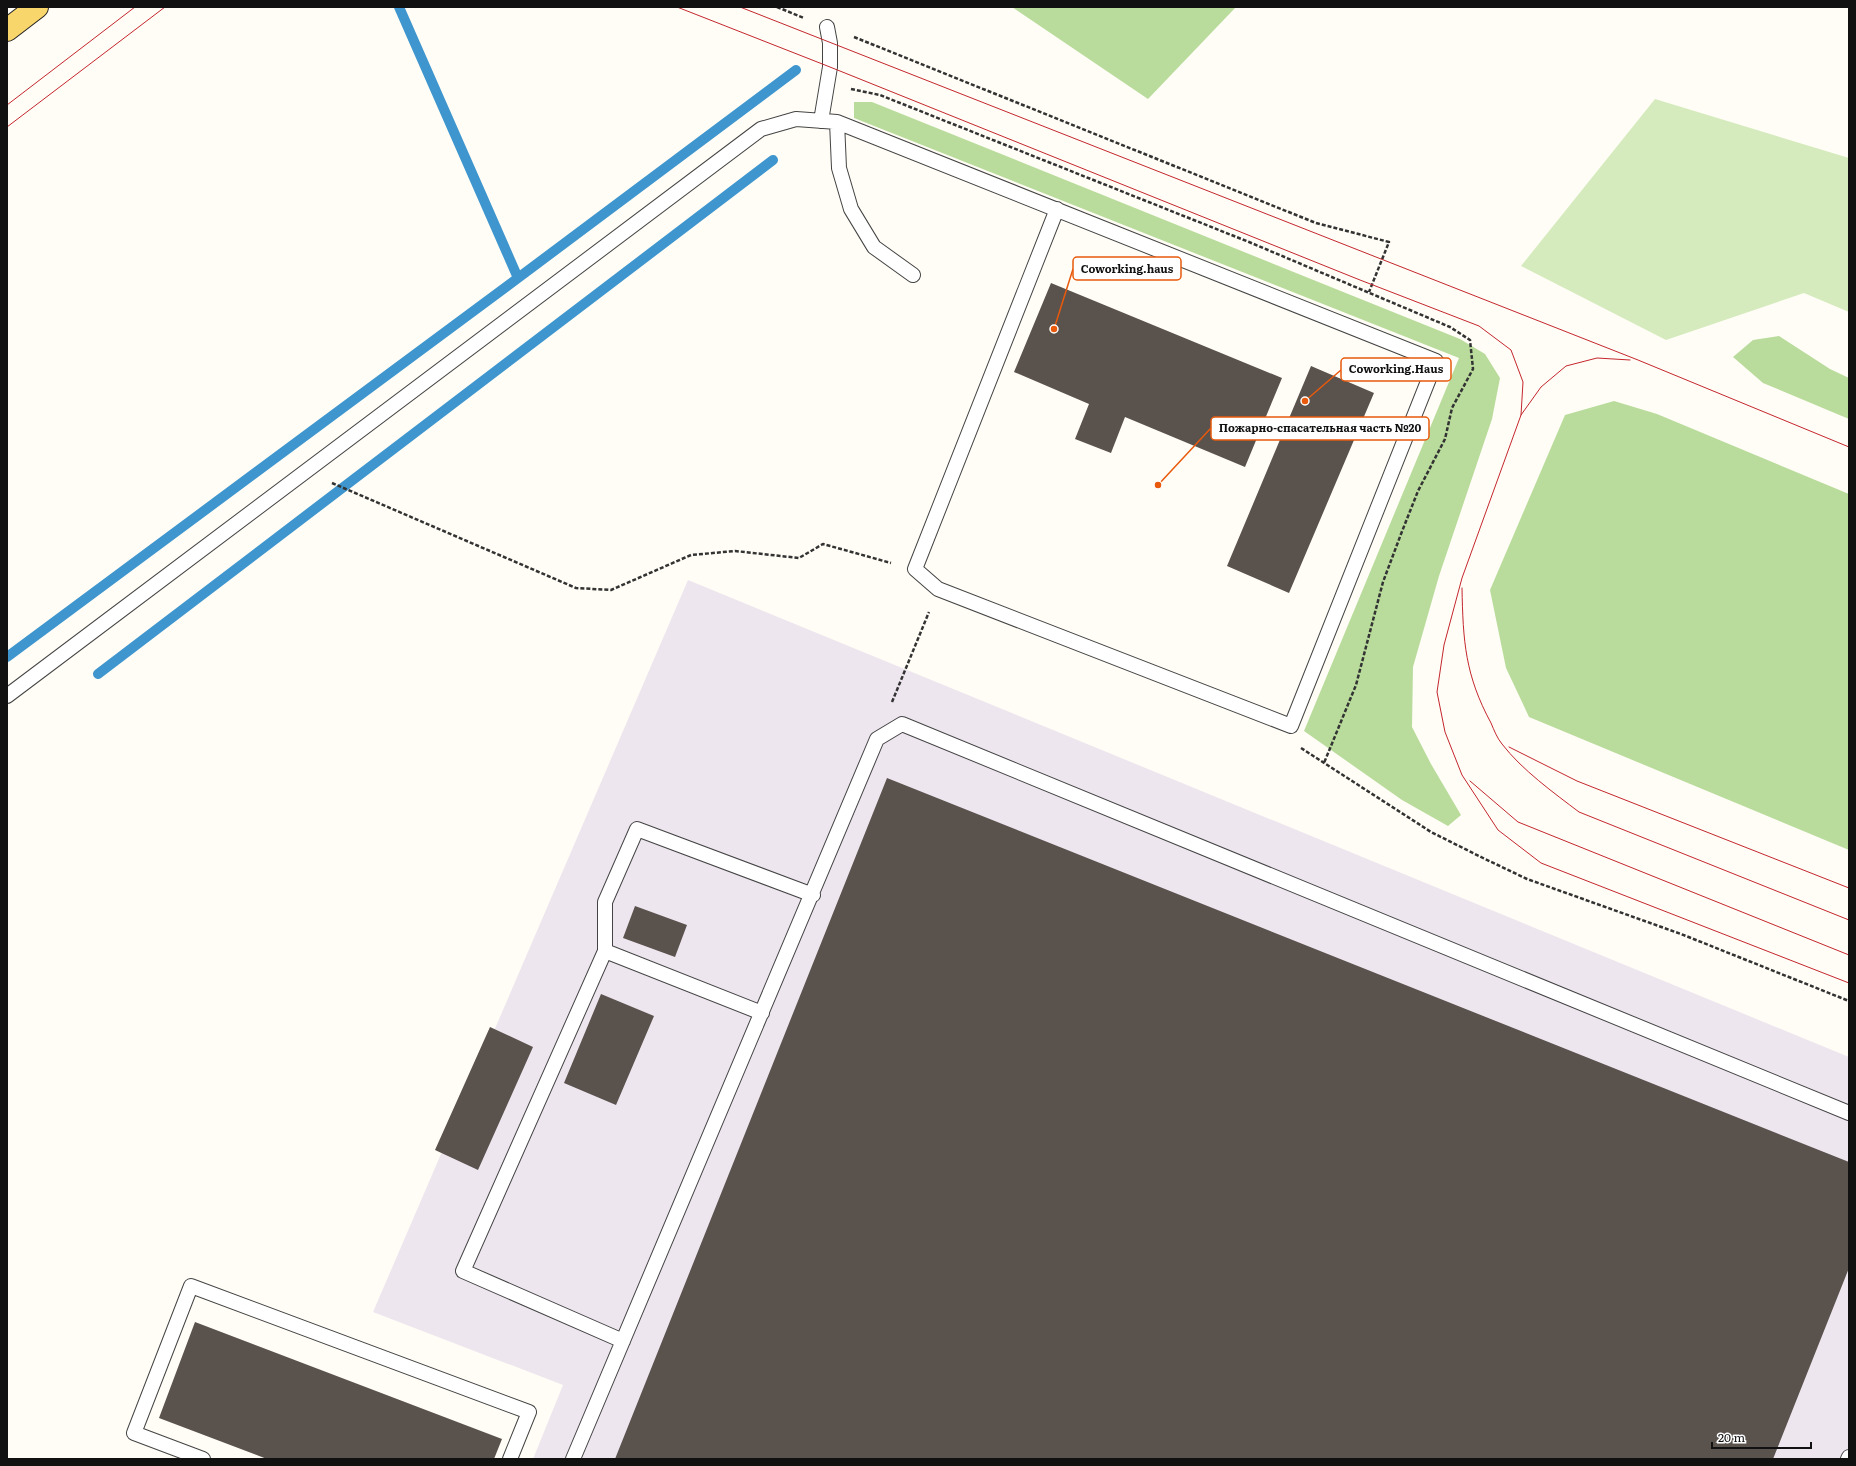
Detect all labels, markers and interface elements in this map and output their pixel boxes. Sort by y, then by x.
callout: Coworking.haus [1073,257,1181,280]
text: Coworking.haus [1081,260,1174,276]
callout: Coworking.Haus [1341,358,1451,381]
text: Coworking.Haus [1349,360,1444,376]
callout: Пожарно-спасательная часть №20 [1211,417,1429,440]
text: Пожарно-спасательная часть №20 [1219,419,1422,435]
scale bar [1712,1424,1811,1450]
text: 20 m [1718,1428,1745,1446]

